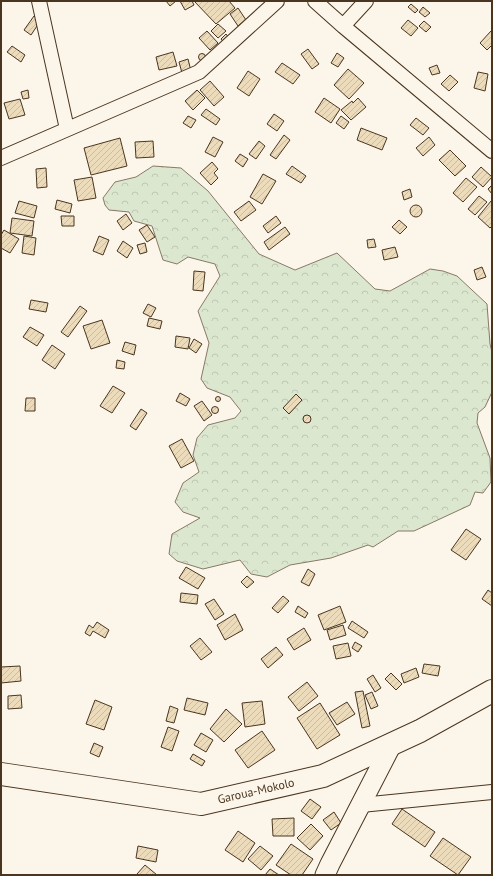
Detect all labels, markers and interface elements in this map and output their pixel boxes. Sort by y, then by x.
street label: Garoua-Mokolo [216,774,296,807]

